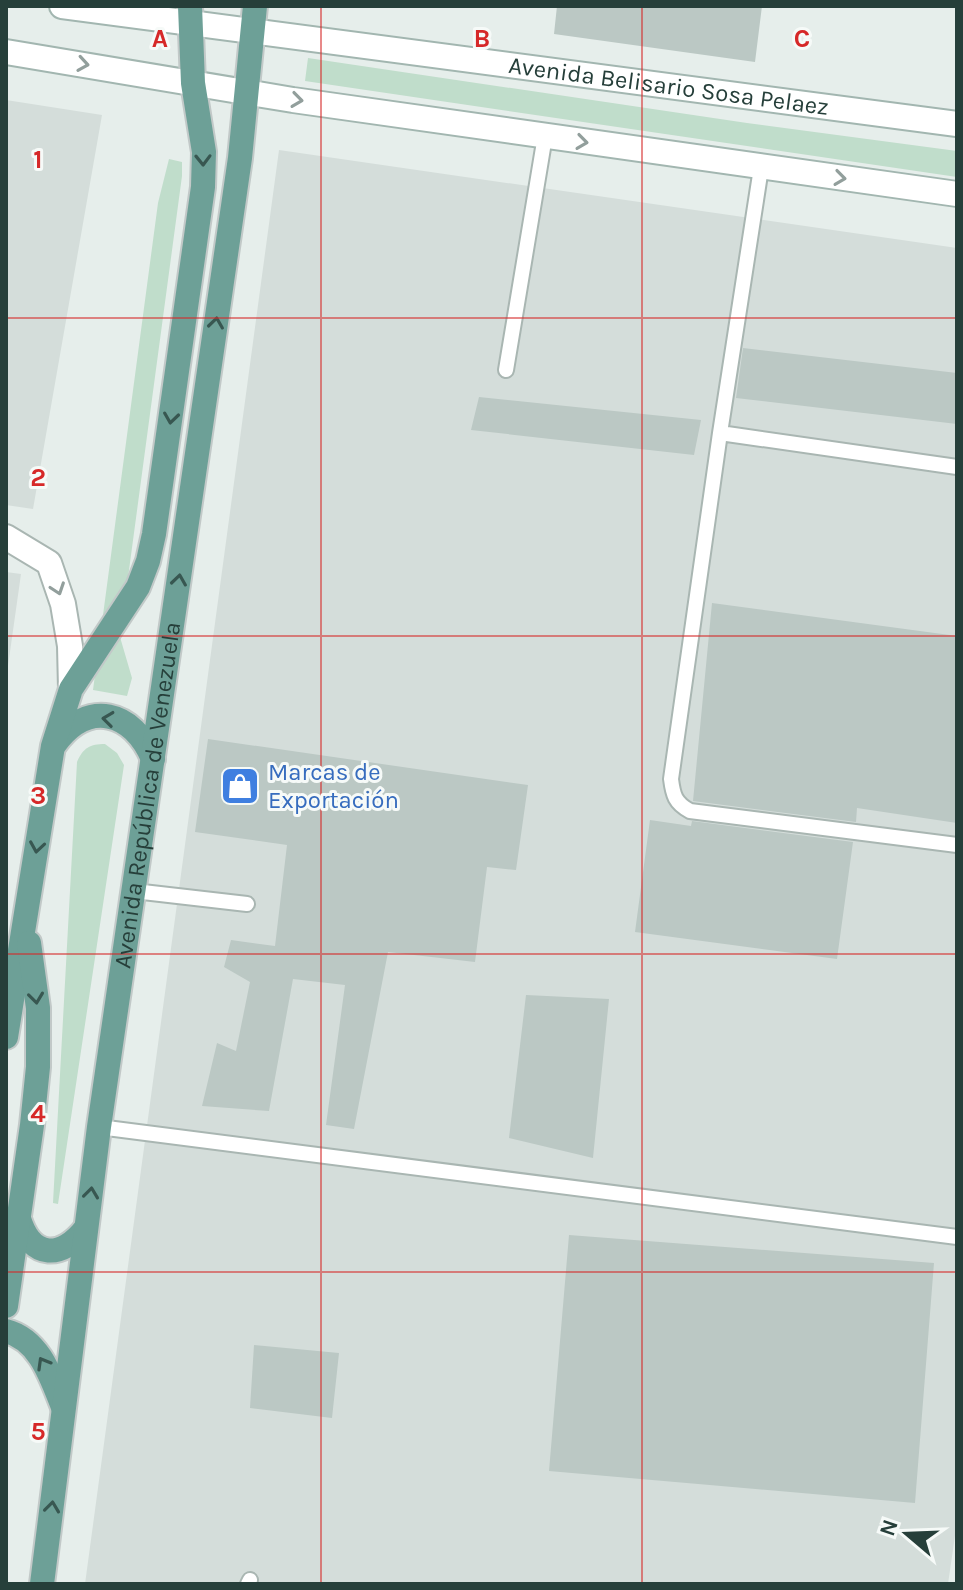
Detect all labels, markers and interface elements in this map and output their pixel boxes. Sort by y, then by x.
text: A [152,23,168,54]
text: B [474,23,490,54]
text: C [794,23,810,54]
street label: Avenida Belisario Sosa Pelaez [507,51,830,121]
one-way arrow [76,55,90,72]
one-way arrow [290,91,304,108]
one-way arrow [575,133,589,150]
text: 1 [33,144,43,175]
one-way arrow [195,154,212,167]
one-way arrow [833,169,846,186]
one-way arrow [207,316,224,330]
one-way arrow [163,411,180,424]
text: 2 [30,462,46,493]
one-way arrow [170,573,187,587]
one-way arrow [49,581,65,595]
street label: Avenida República de Venezuela [108,620,186,970]
one-way arrow [101,711,114,728]
place label: Marcas de Exportación [268,758,399,814]
shop icon: Marcas de Exportación [219,765,261,807]
text: 3 [30,780,46,811]
one-way arrow [30,840,47,854]
one-way arrow [28,991,45,1004]
text: 4 [30,1098,46,1129]
one-way arrow [82,1186,99,1199]
one-way arrow [37,1357,53,1372]
text: 5 [30,1416,46,1447]
north arrow [867,1494,947,1574]
one-way arrow [43,1500,60,1514]
text: N [874,1516,904,1540]

